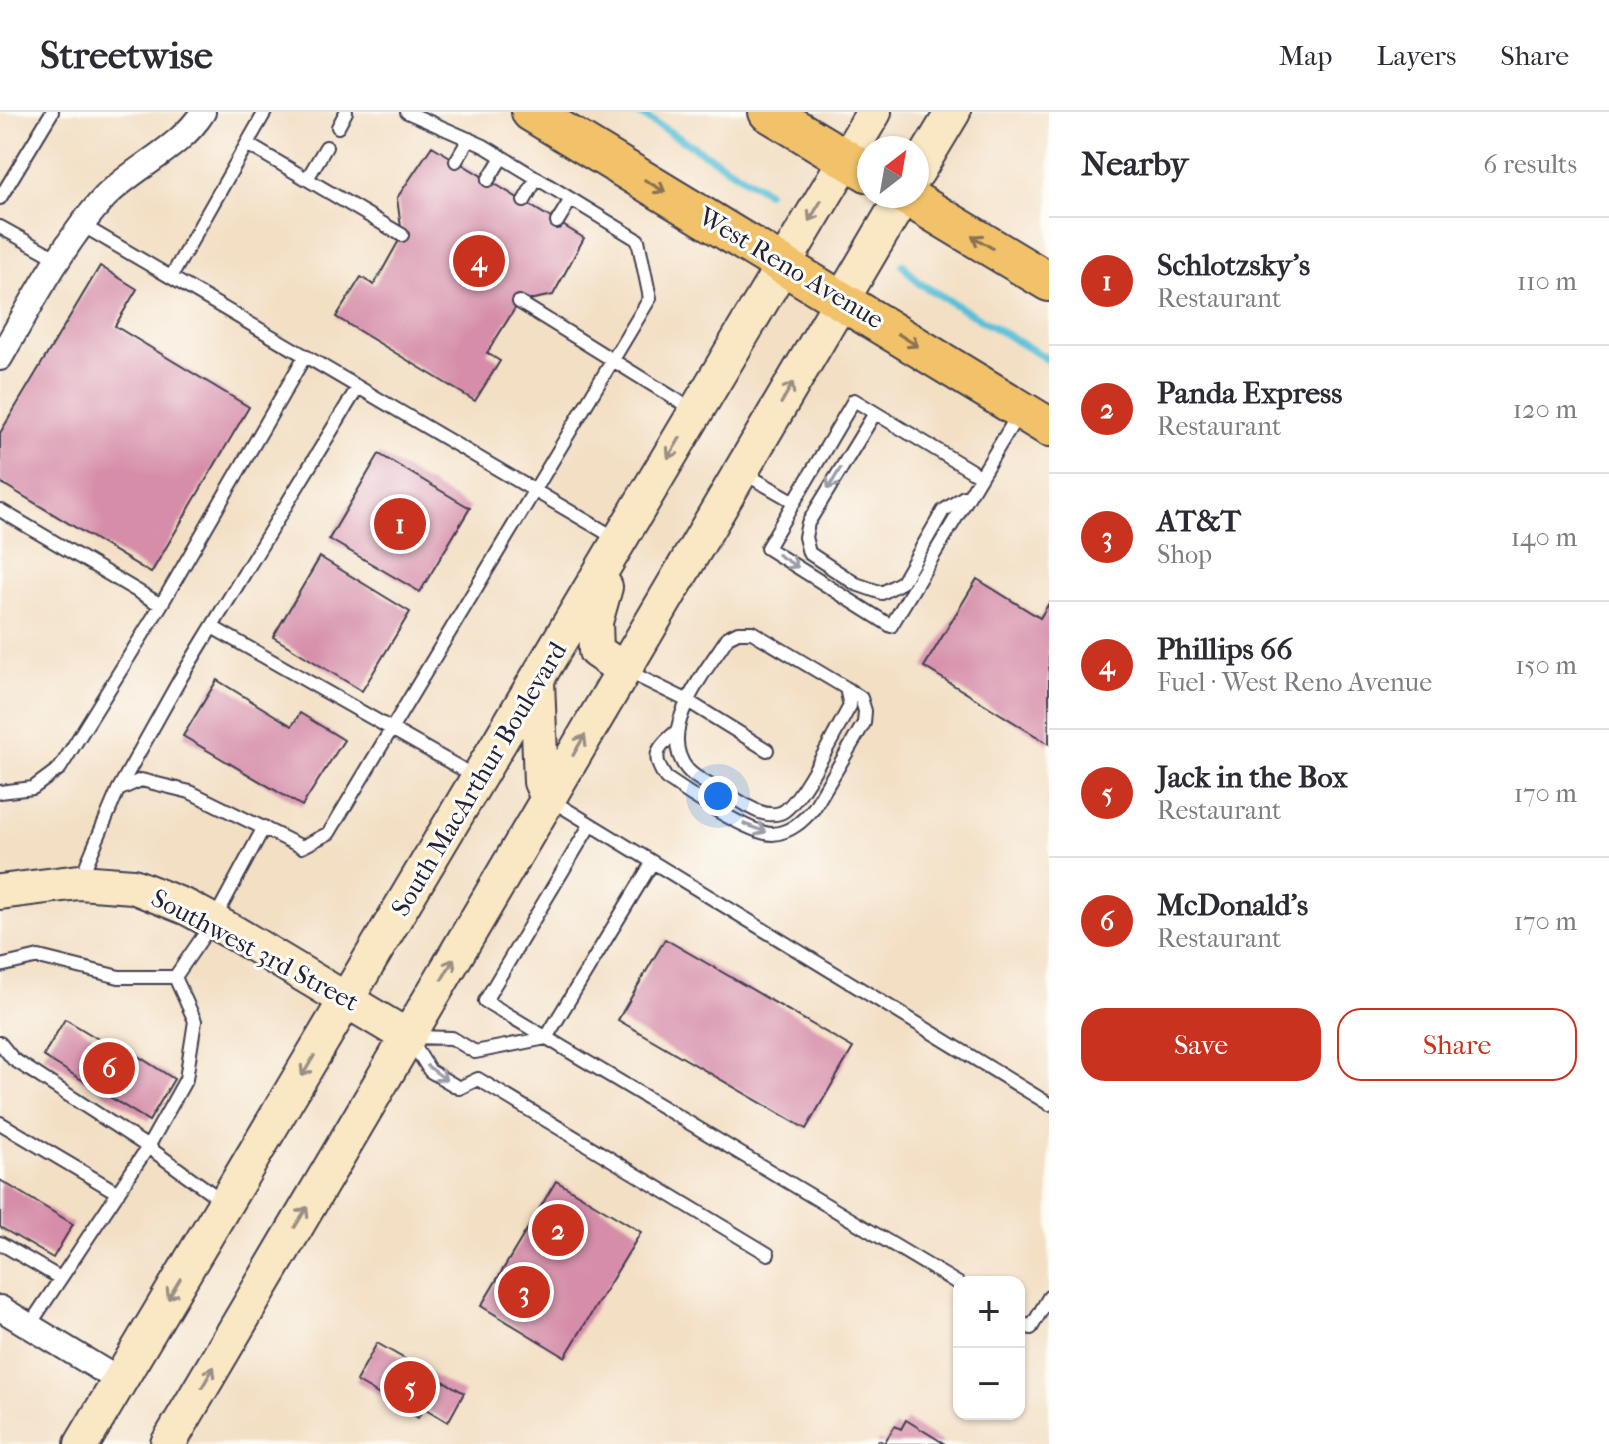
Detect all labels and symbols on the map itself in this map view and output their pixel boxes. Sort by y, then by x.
north arrow [857,136,929,208]
one-way arrow [643,178,666,194]
one-way arrow [806,199,822,222]
street label: West Reno Avenue [692,200,889,335]
pin: 4 [453,231,505,291]
one-way arrow [971,233,994,249]
one-way arrow [896,332,919,348]
one-way arrow [779,382,795,405]
one-way arrow [666,436,681,460]
one-way arrow [826,467,842,490]
pin: 1 [374,494,426,554]
one-way arrow [776,553,799,569]
street label: South MacArthur Boulevard [385,635,574,922]
one-way arrow [571,734,587,757]
your location [698,776,738,816]
one-way arrow [742,822,767,836]
street label: Southwest 3rd Street [146,882,365,1018]
one-way arrow [441,958,456,982]
pin: 6 [83,1038,135,1098]
one-way arrow [300,1054,316,1077]
one-way arrow [427,1064,448,1082]
pin: 2 [532,1200,584,1260]
one-way arrow [293,1206,309,1229]
pin: 3 [498,1262,550,1322]
one-way arrow [166,1278,182,1301]
pin: 5 [384,1357,436,1417]
one-way arrow [200,1366,216,1389]

